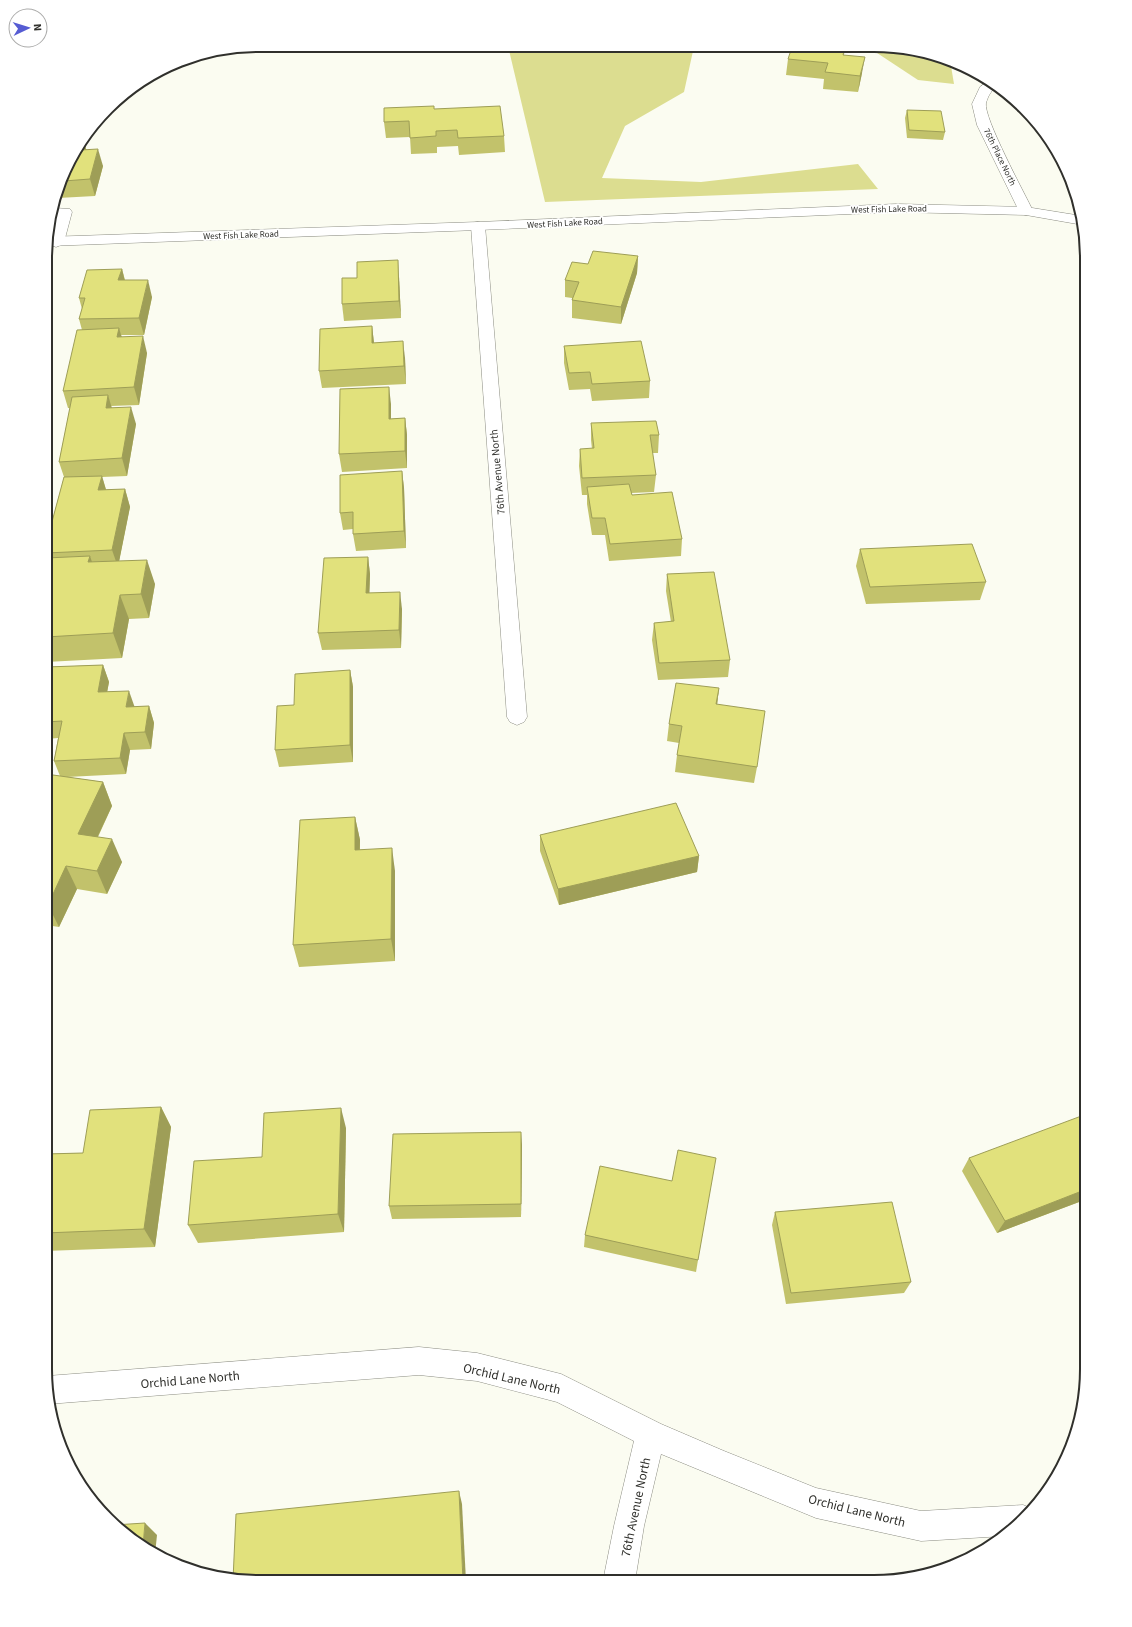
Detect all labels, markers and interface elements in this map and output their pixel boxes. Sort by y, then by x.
north arrow [8,8,48,48]
text: N [30,23,45,32]
street label: 76th Place North [980,126,1019,188]
street label: West Fish Lake Road [851,202,927,217]
street label: West Fish Lake Road [527,215,603,232]
street label: West Fish Lake Road [203,228,279,243]
street label: 76th Avenue North [486,429,509,515]
street label: Orchid Lane North [461,1359,562,1399]
street label: Orchid Lane North [140,1367,240,1393]
street label: 76th Avenue North [617,1456,655,1559]
street label: Orchid Lane North [806,1490,907,1532]

